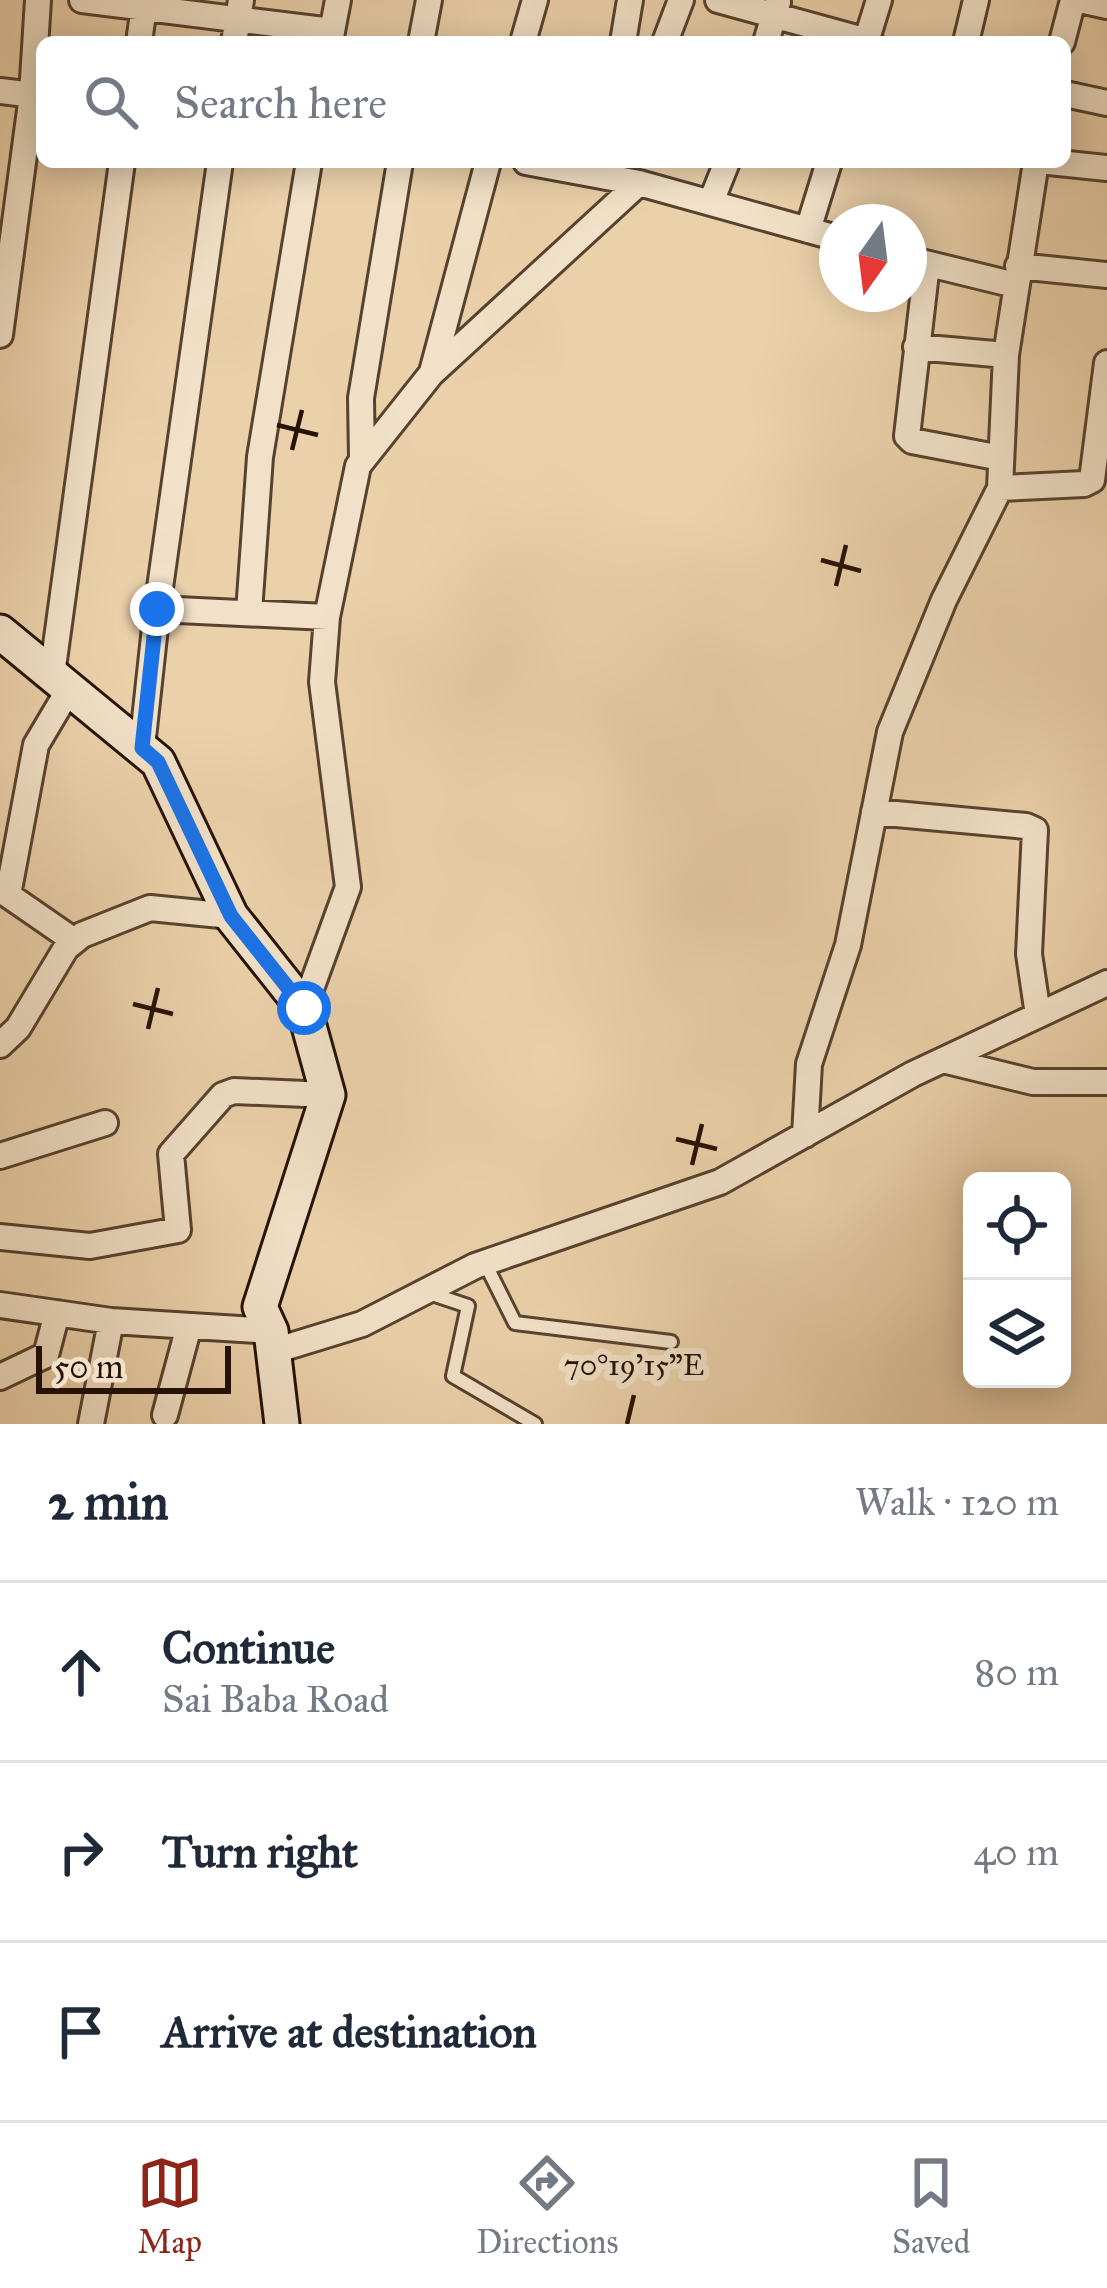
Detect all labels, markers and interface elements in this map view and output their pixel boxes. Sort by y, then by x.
search box [36,36,1071,168]
icon: search [78,69,144,135]
text: Search here [174,75,387,130]
north arrow [819,204,927,312]
route end [130,582,184,636]
route start [277,981,331,1035]
map controls [963,1172,1071,1388]
button: locate [963,1172,1071,1280]
button: layers [963,1280,1071,1388]
scale bar [36,1340,231,1393]
text: 50 m [54,1347,123,1387]
text: 70°19'15"E [564,1347,704,1384]
text: 2 min [48,1471,169,1533]
text: Walk · 120 m [855,1478,1059,1526]
text: Continue [162,1620,335,1675]
icon: ahead [48,1639,114,1705]
text: 80 m [974,1648,1059,1696]
text: Sai Baba Road [162,1675,389,1723]
icon: right [48,1819,114,1885]
text: Turn right [162,1824,358,1879]
text: 40 m [973,1828,1059,1876]
icon: arrive [48,1999,114,2065]
text: Arrive at destination [162,2004,537,2059]
tab: Map [137,2150,203,2262]
tab: Directions [476,2150,618,2262]
tab: Saved [892,2150,970,2262]

